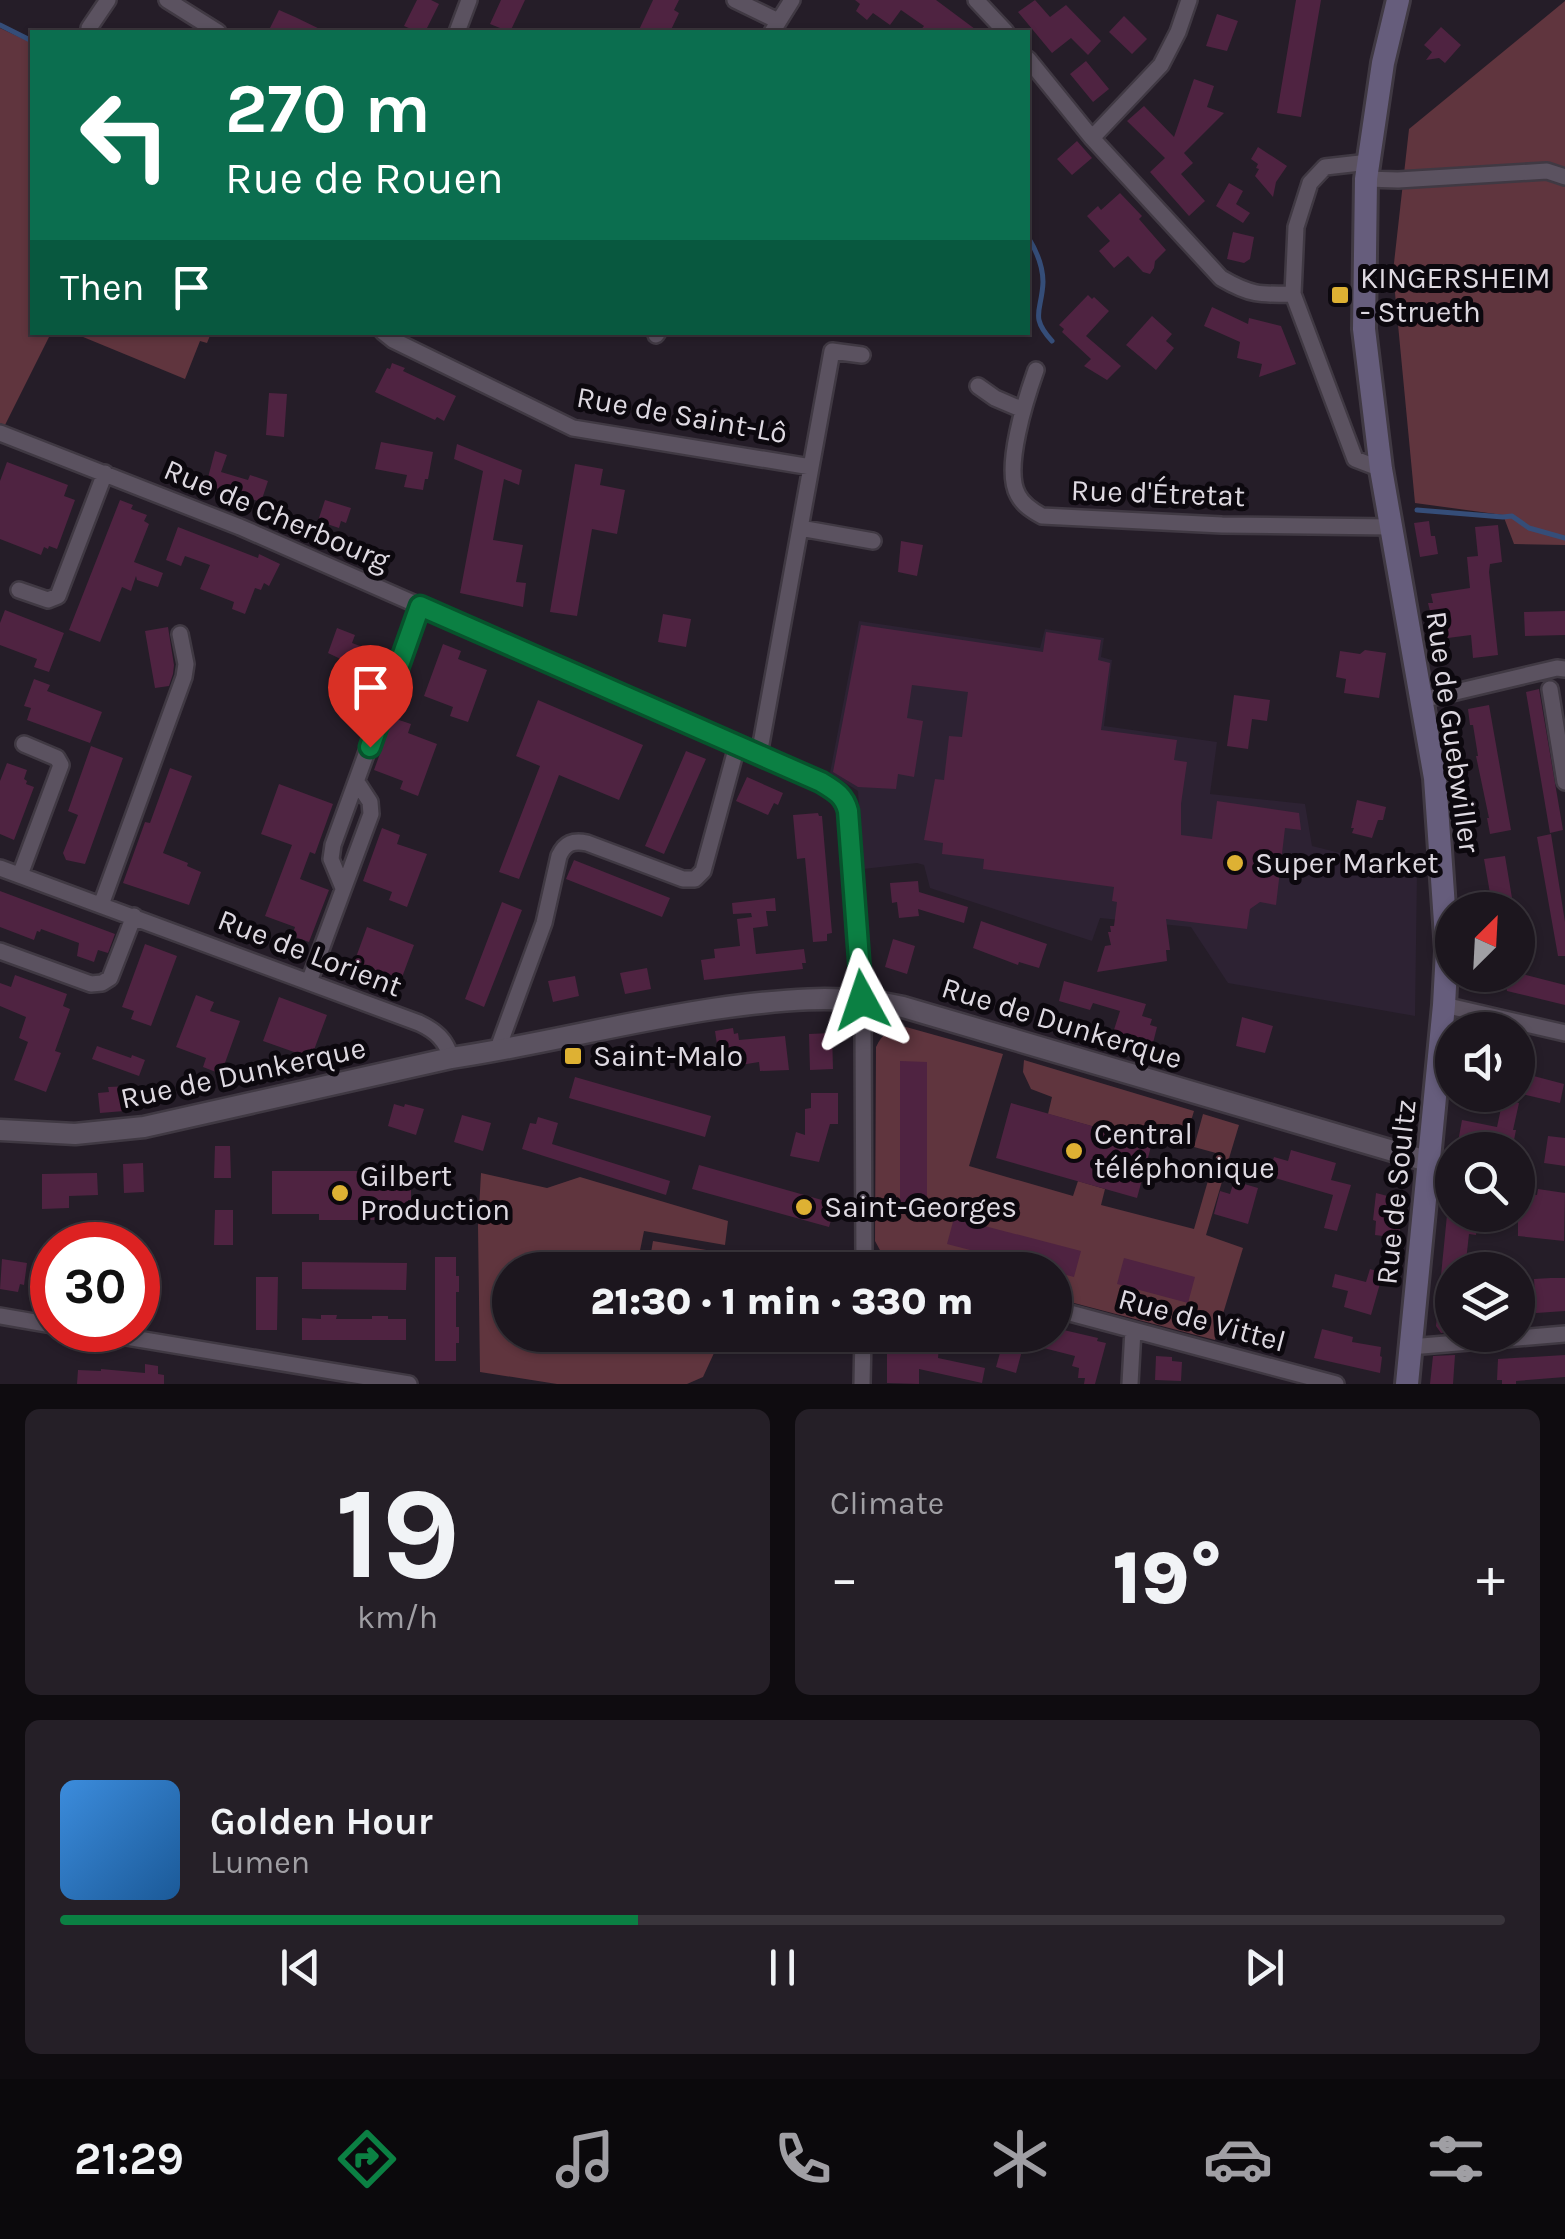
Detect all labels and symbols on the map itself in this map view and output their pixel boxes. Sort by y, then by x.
place label: KINGERSHEIM - Strueth [1360,260,1551,330]
marker: KINGERSHEIM - Strueth [1329,284,1351,306]
street label: Rue de Saint-Lô [574,379,790,451]
street label: Rue de Cherbourg [159,451,395,579]
street label: Rue d'Étretat [1070,472,1246,514]
street label: Rue de Guebwiller [1418,609,1488,855]
pin [328,645,413,748]
place label: Super Market [1255,845,1439,881]
marker: Super Market [1224,852,1246,874]
north arrow [1435,892,1535,992]
street label: Rue de Lorient [213,901,407,1005]
position arrow [810,948,914,1052]
street label: Rue de Dunkerque [937,969,1187,1077]
street label: Rue de Dunkerque [117,1029,369,1117]
place label: Saint-Malo [593,1038,743,1074]
marker: Saint-Malo [562,1045,584,1067]
street label: Rue de Soultz [1368,1098,1424,1286]
place label: Central téléphonique [1094,1116,1275,1186]
marker: Central téléphonique [1063,1140,1085,1162]
place label: Gilbert Production [360,1158,510,1228]
marker: Gilbert Production [329,1182,351,1204]
place label: Saint-Georges [824,1189,1017,1225]
marker: Saint-Georges [793,1196,815,1218]
speed limit sign: 30 [30,1222,160,1352]
street label: Rue de Vittel [1114,1280,1290,1360]

